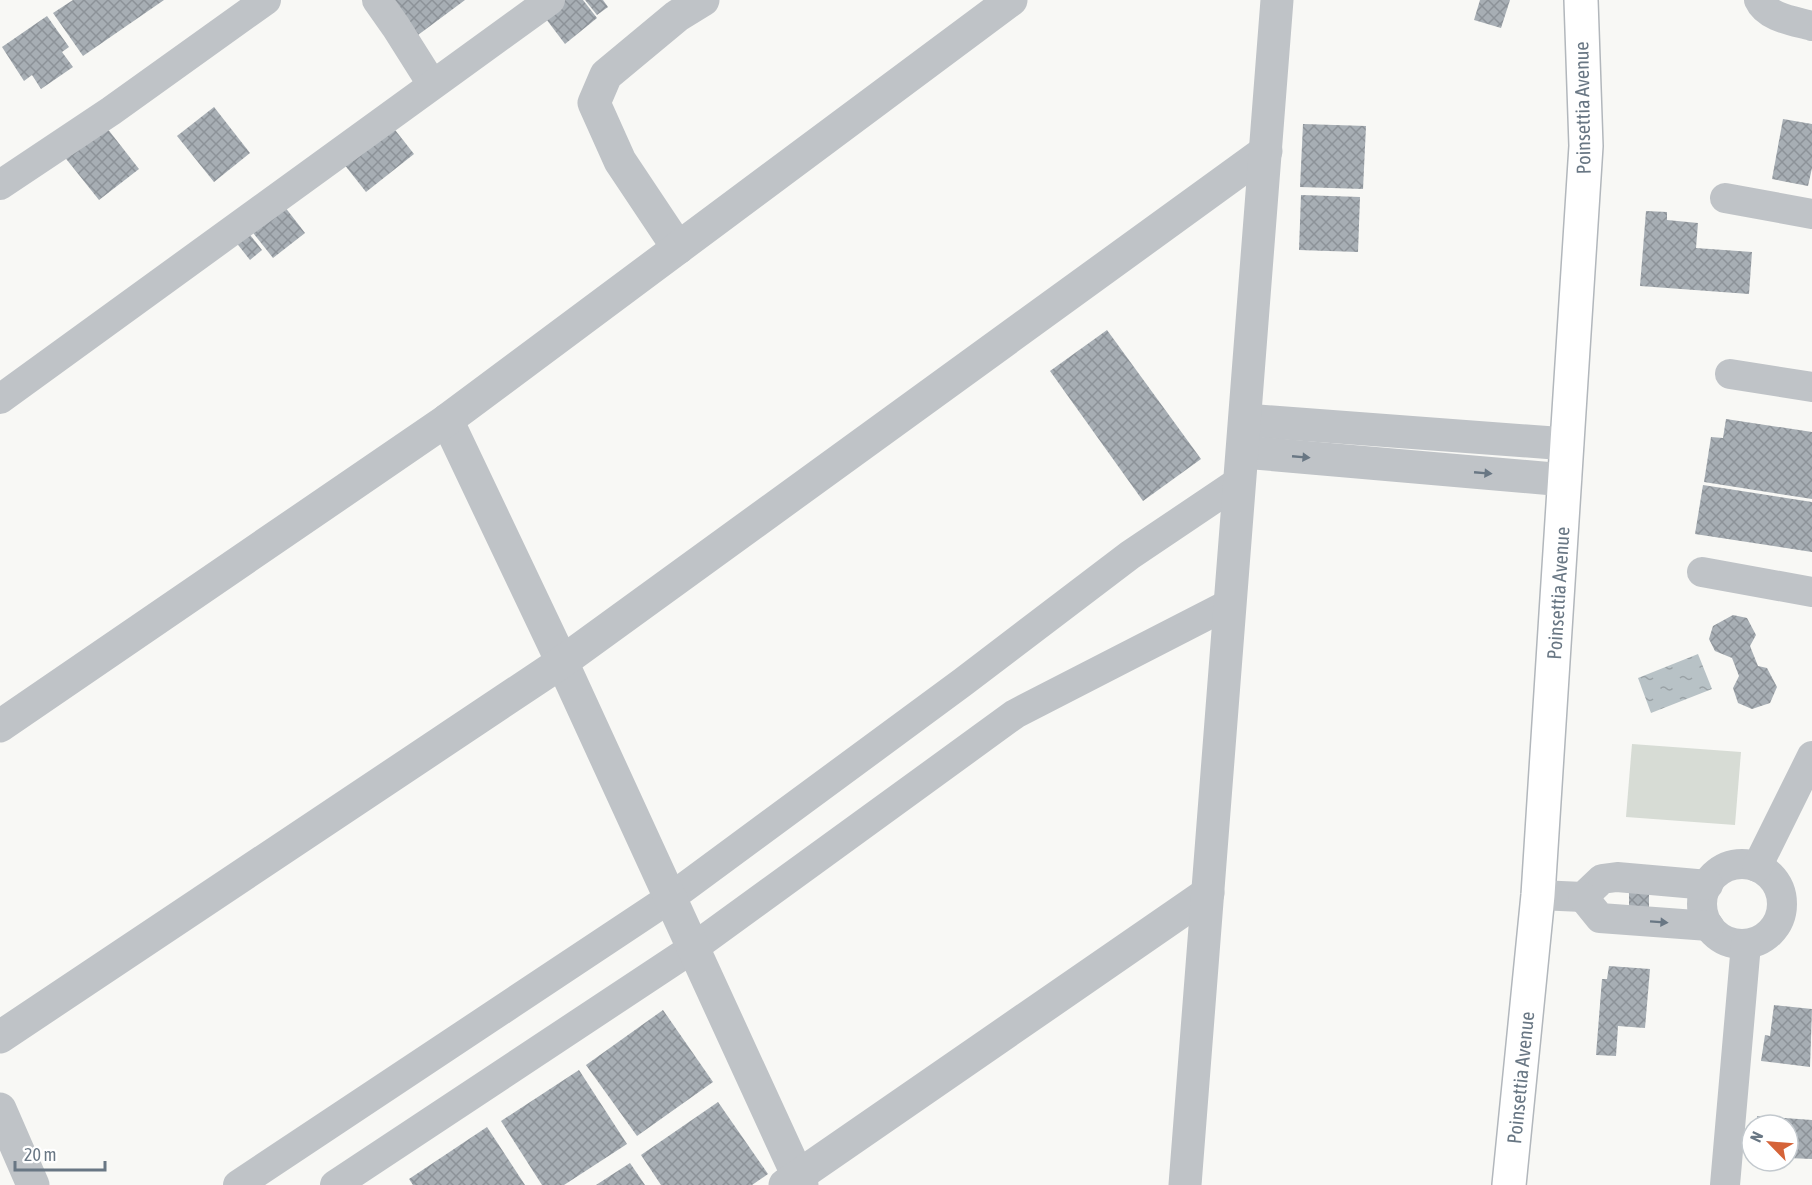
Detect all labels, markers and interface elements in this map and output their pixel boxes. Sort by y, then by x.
street label: Poinsettia Avenue [1569,41,1595,175]
one-way arrow [1292,452,1311,462]
one-way arrow [1474,468,1493,478]
street label: Poinsettia Avenue [1542,526,1573,660]
one-way arrow [1650,917,1669,927]
street label: Poinsettia Avenue [1502,1010,1538,1145]
north arrow [1740,1113,1800,1173]
text: N [1746,1129,1767,1145]
scale bar [15,1134,105,1172]
text: 20 m [24,1144,56,1165]

